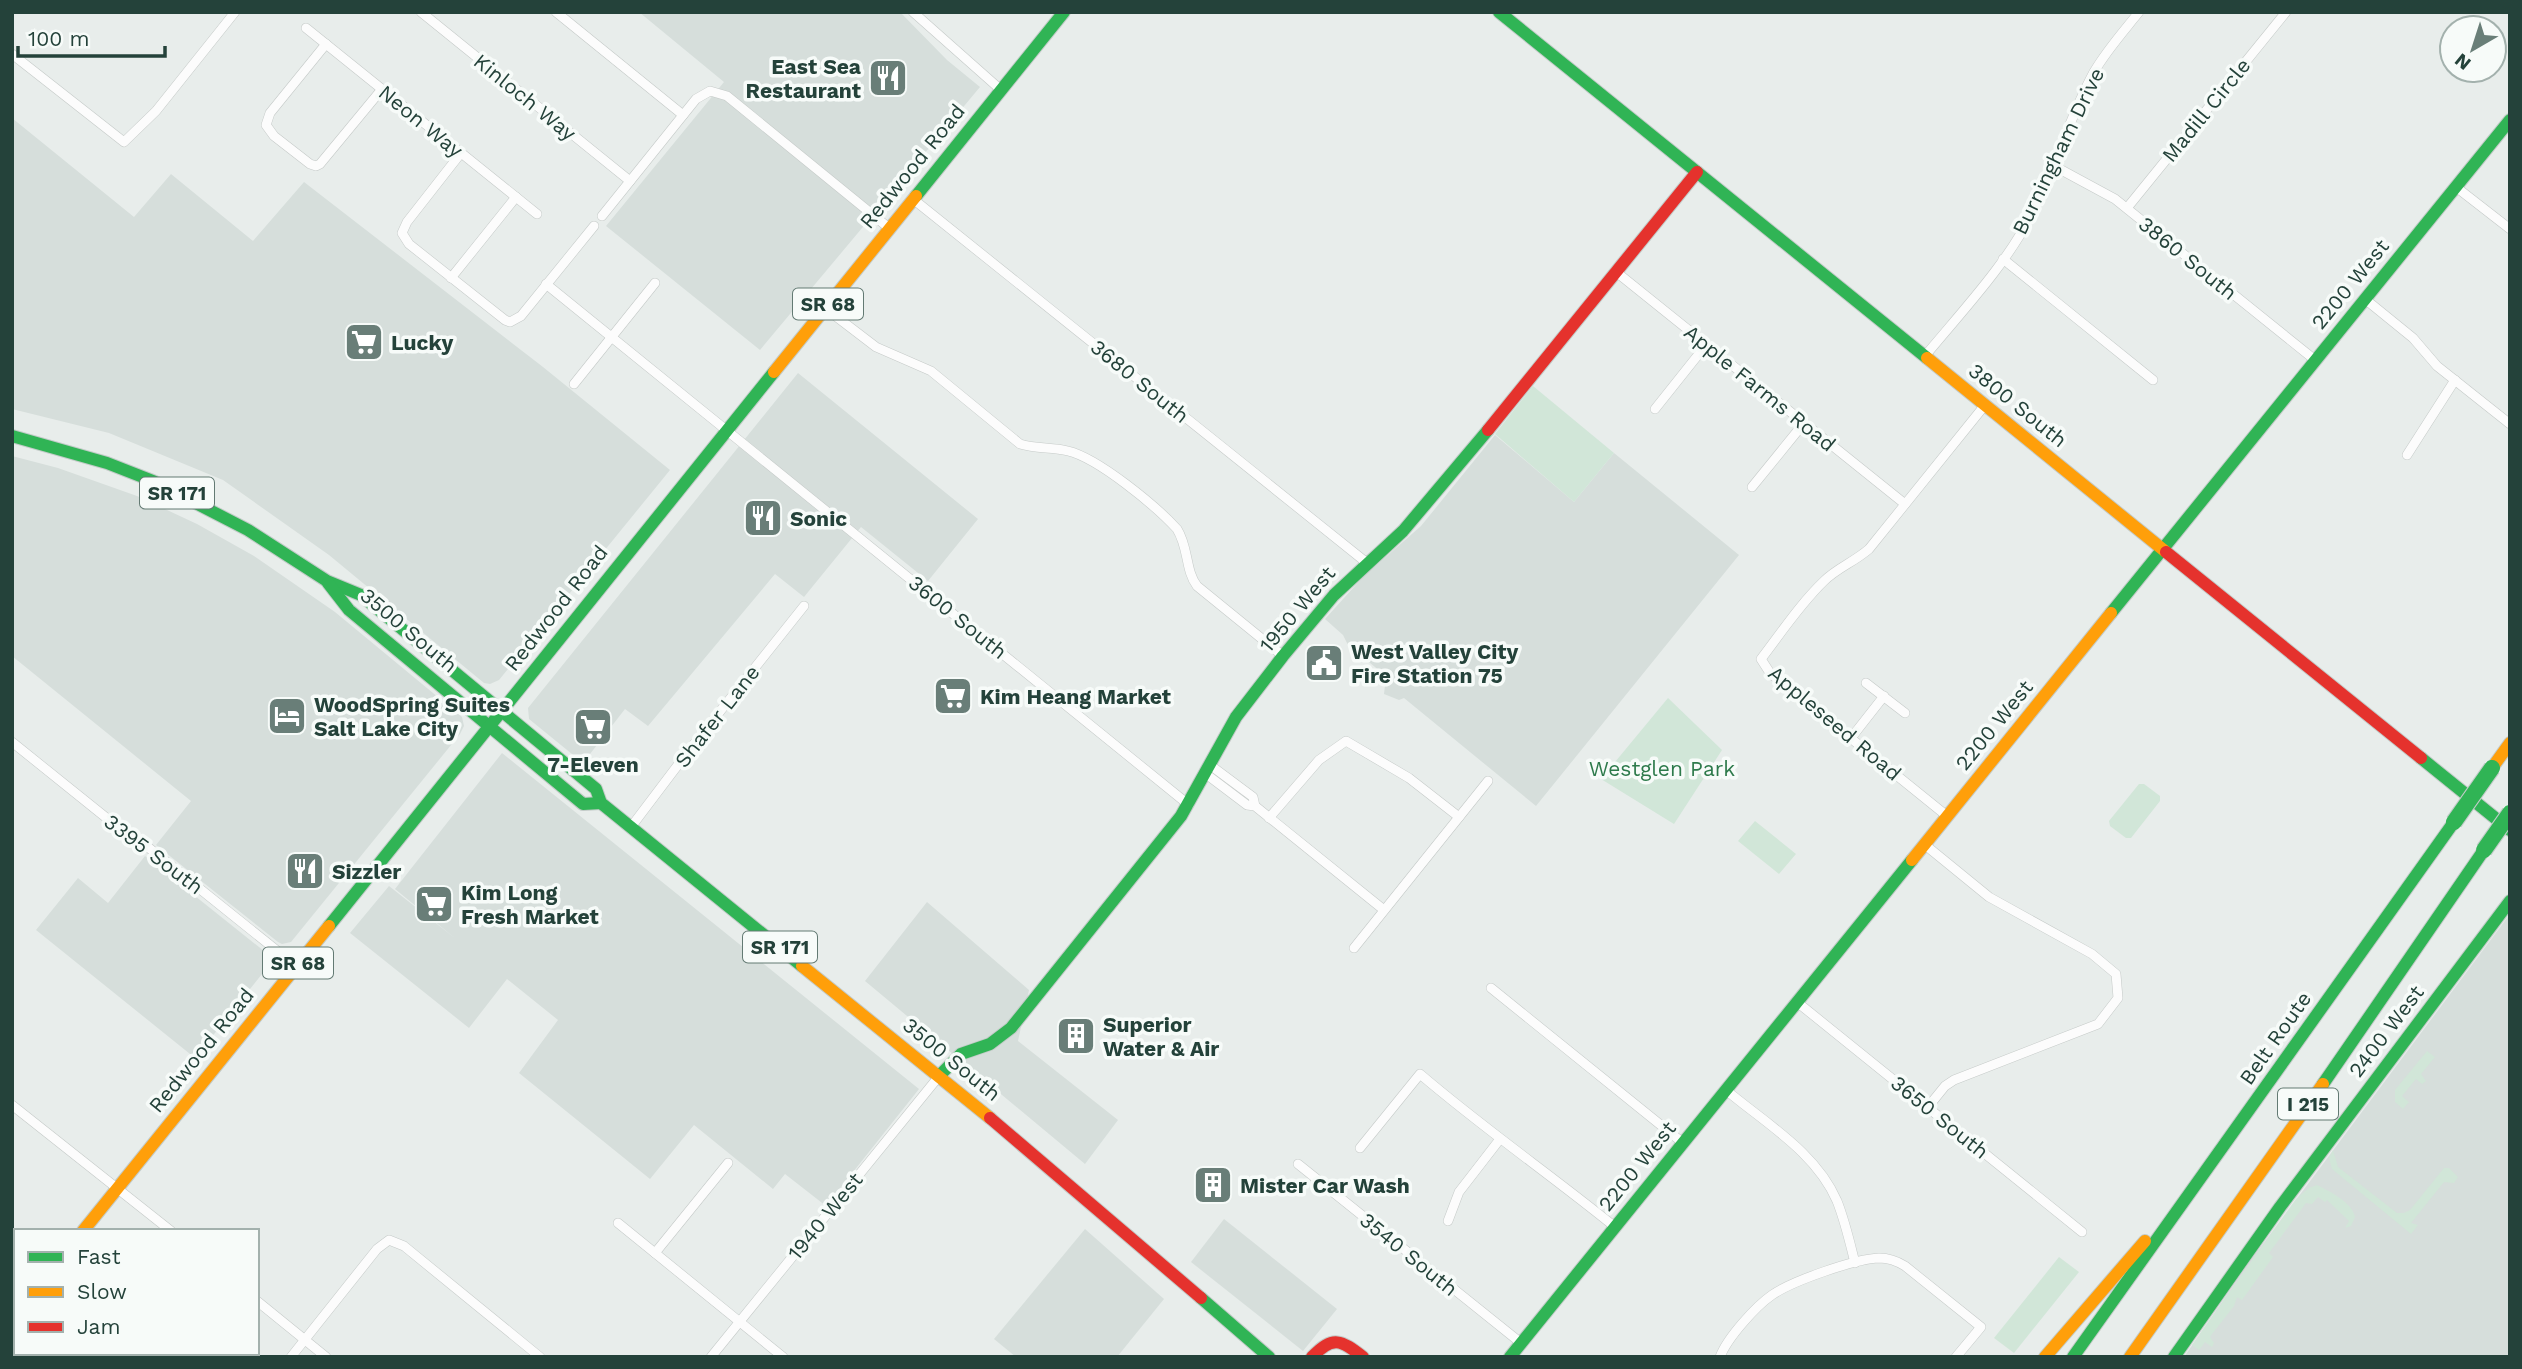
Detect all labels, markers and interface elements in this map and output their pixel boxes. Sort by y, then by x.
scale bar [18,14,164,58]
north arrow [2438,14,2508,84]
text: 100 m [28,26,90,51]
street label: Kinloch Way [469,48,581,146]
text: N [2450,48,2475,75]
street label: Madill Circle [2157,53,2255,167]
place label: East Sea Restaurant [746,54,862,103]
restaurant icon: East Sea Restaurant [867,57,909,99]
street label: Burningham Drive [2007,64,2109,238]
street label: Neon Way [374,79,468,163]
street label: Redwood Road [854,99,970,233]
street label: 3860 South [2134,211,2242,305]
street label: 2200 West [2306,234,2394,334]
road number: SR 68 [793,288,863,320]
street label: Apple Farms Road [1679,319,1841,457]
supermarket icon: Lucky [343,321,385,363]
place label: Lucky [391,330,454,355]
street label: 3680 South [1086,334,1194,428]
street label: 3800 South [1964,358,2072,452]
road number: SR 171 [140,478,214,508]
restaurant icon: Sonic [742,497,784,539]
place label: Sonic [790,506,847,531]
street label: Redwood Road [499,540,613,676]
street label: 1950 West [1254,561,1340,657]
street label: 3600 South [904,570,1012,664]
street label: 3500 South [356,582,462,678]
place label: West Valley City Fire Station 75 [1351,639,1518,688]
public building icon: West Valley City Fire Station 75 [1303,642,1345,684]
street label: Shafer Lane [669,660,765,772]
street label: Appleseed Road [1764,660,1906,786]
supermarket icon: Kim Heang Market [932,675,974,717]
street label: 2200 West [1950,675,2038,775]
place label: Kim Heang Market [980,684,1171,709]
place label: WoodSpring Suites Salt Lake City [314,692,510,741]
hotel icon: WoodSpring Suites Salt Lake City [266,695,308,737]
supermarket icon: 7-Eleven [572,706,614,748]
place label: 7-Eleven [547,752,639,777]
park label: Westglen Park [1589,756,1735,781]
street label: 3395 South [99,809,209,899]
restaurant icon: Sizzler [284,850,326,892]
place label: Sizzler [332,859,401,884]
place label: Kim Long Fresh Market [461,880,599,929]
supermarket icon: Kim Long Fresh Market [413,883,455,925]
road number: SR 171 [743,931,817,962]
road number: SR 68 [263,948,333,979]
street label: 2400 West [2343,980,2429,1082]
street label: Redwood Road [143,983,259,1117]
street label: Belt Route [2234,987,2316,1089]
street label: 3500 South [898,1012,1006,1106]
place label: Superior Water & Air [1103,1012,1219,1061]
building icon: Superior Water & Air [1055,1015,1097,1057]
street label: 3650 South [1886,1070,1994,1164]
road number: I 215 [2278,1088,2338,1120]
street label: 2200 West [1593,1116,1681,1216]
building icon: Mister Car Wash [1192,1164,1234,1206]
street label: 1940 West [782,1167,868,1265]
place label: Mister Car Wash [1240,1173,1410,1198]
street label: 3540 South [1355,1207,1463,1301]
legend [14,1229,259,1355]
text: Fast [77,1244,121,1269]
text: Slow [77,1279,127,1304]
text: Jam [77,1314,120,1339]

